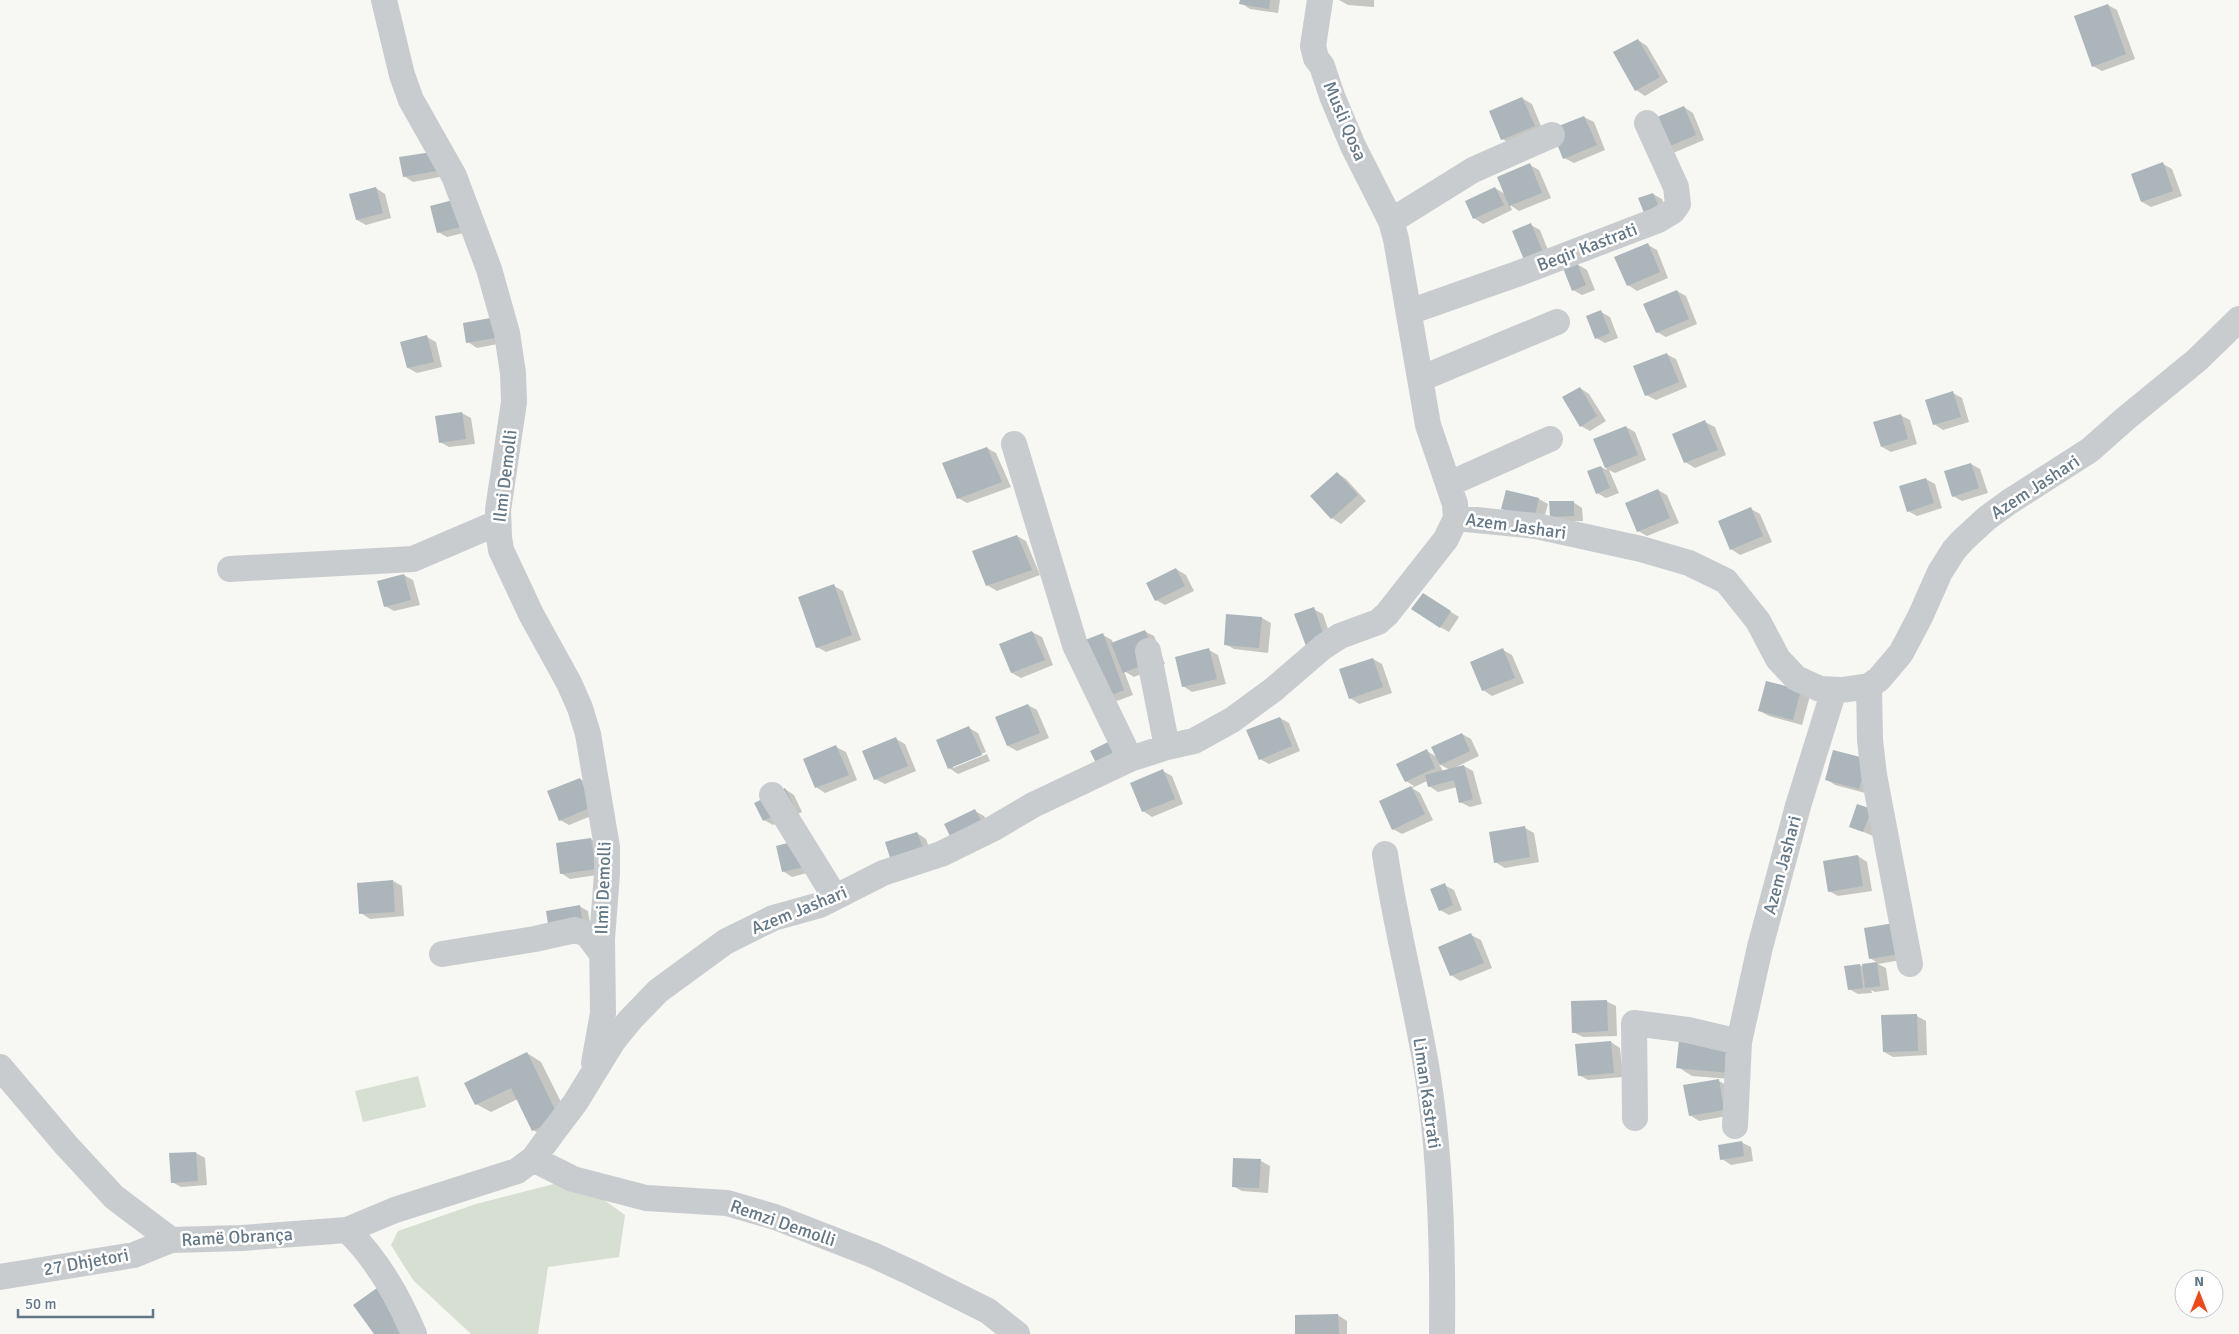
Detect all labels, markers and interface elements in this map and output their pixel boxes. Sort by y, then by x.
street label: Musli Qosa [1318,78,1372,164]
street label: Beqir Kastrati [1534,218,1640,276]
street label: Ilmi Demolli [488,428,522,524]
street label: Azem Jashari [1986,450,2084,524]
street label: Azem Jashari [1464,508,1568,544]
street label: Azem Jashari [1758,813,1806,917]
street label: Ilmi Demolli [590,841,616,935]
street label: Azem Jashari [748,881,850,939]
street label: Liman Kastrati [1408,1036,1446,1150]
street label: Remzi Demolli [727,1195,839,1251]
street label: Ramë Obrança [181,1223,293,1251]
street label: 27 Dhjetori [42,1244,130,1280]
north arrow [2174,1269,2224,1319]
text: N [2194,1273,2204,1290]
scale bar [18,1286,152,1318]
text: 50 m [25,1295,56,1313]

